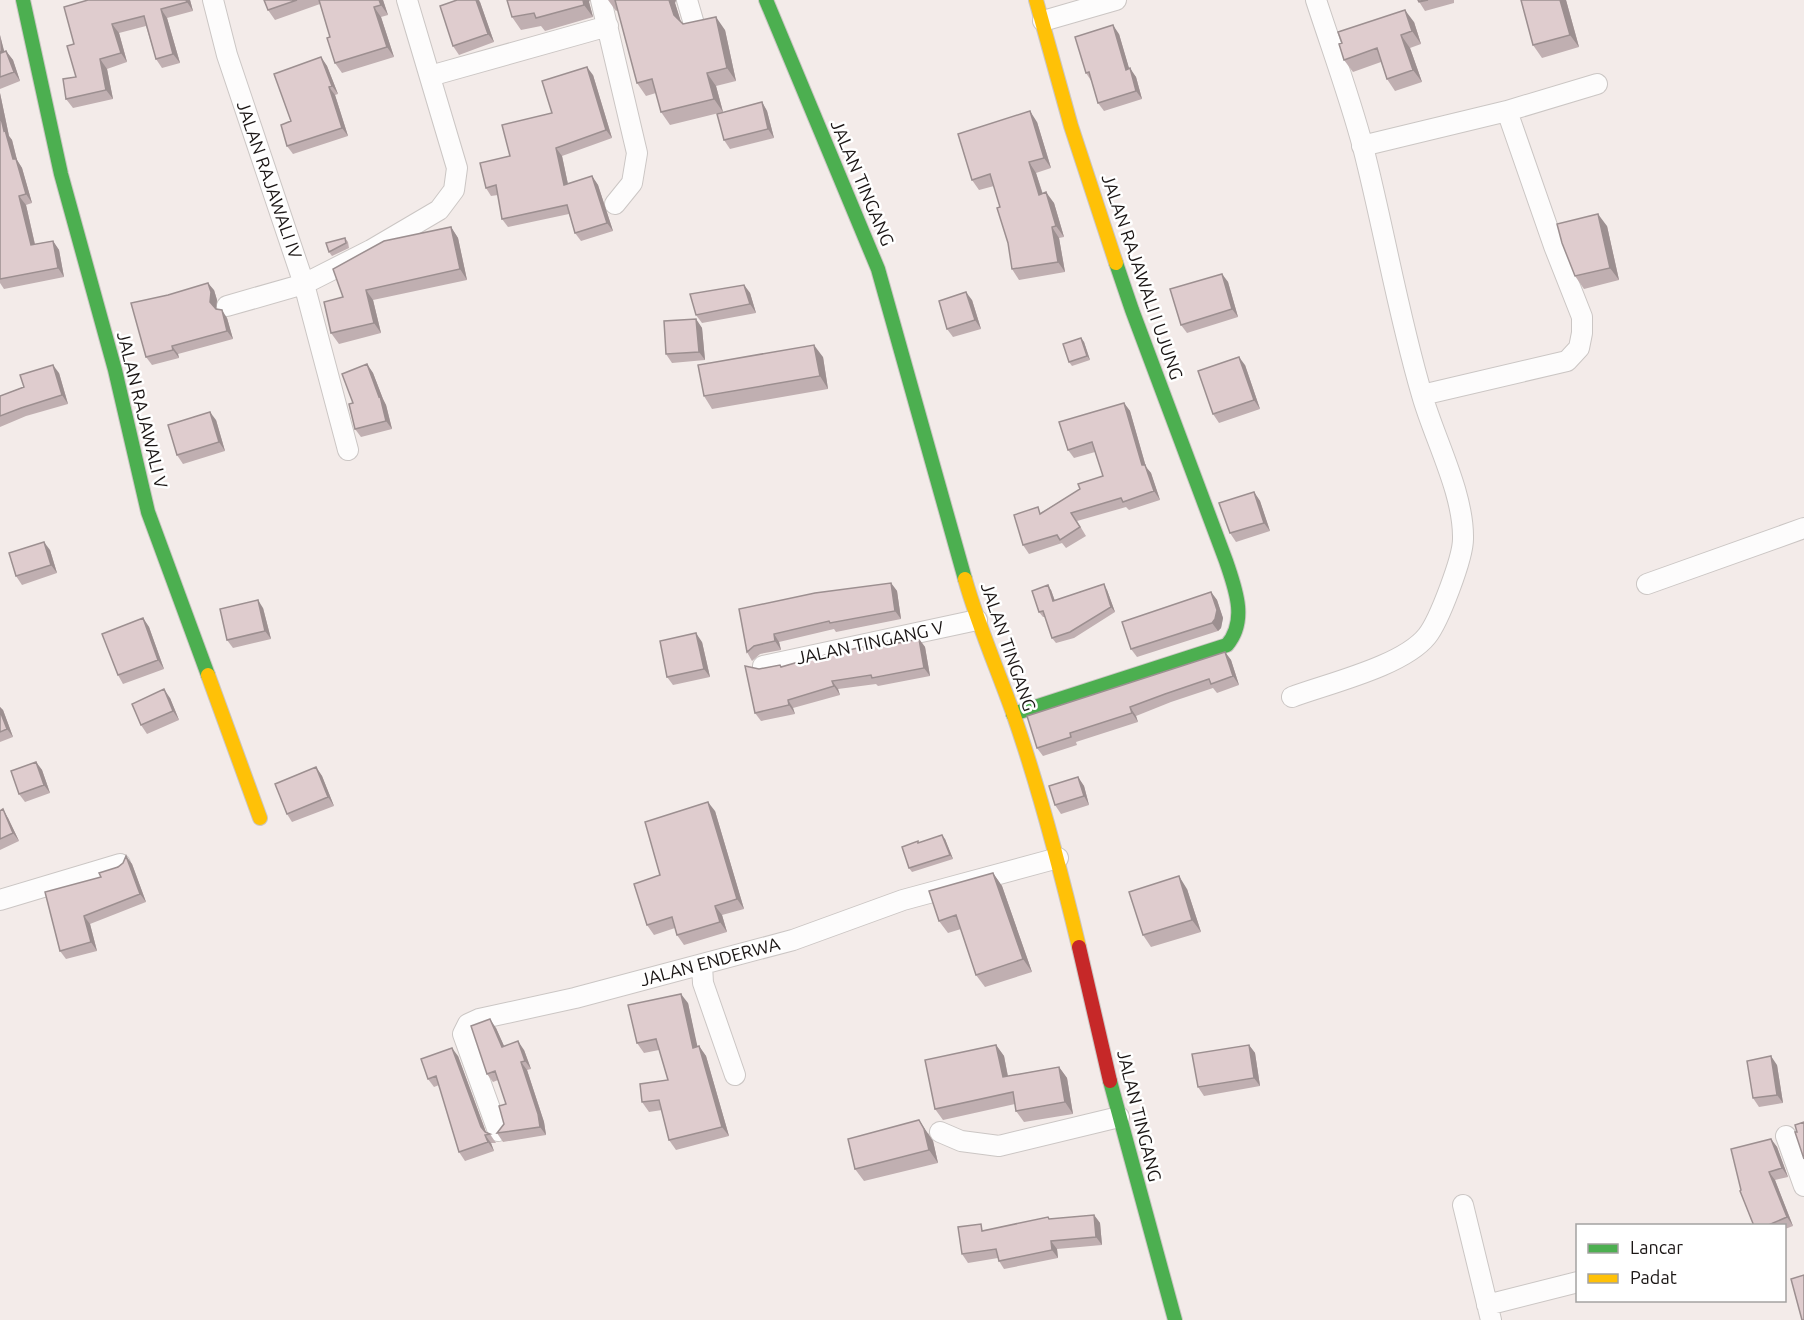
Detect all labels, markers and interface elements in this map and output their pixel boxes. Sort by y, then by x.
street label: JALAN RAJAWALI IV [234,98,306,262]
street label: JALAN TINGANG [827,117,898,249]
street label: JALAN RAJAWALI I UJUNG [1098,171,1188,382]
street label: JALAN RAJAWALI V [114,329,172,491]
street label: JALAN TINGANG [978,580,1040,714]
street label: JALAN TINGANG V [794,616,946,667]
street label: JALAN ENDERWA [638,933,782,989]
street label: JALAN TINGANG [1114,1048,1166,1184]
legend [1576,1224,1786,1302]
text: Lancar [1630,1237,1683,1257]
text: Padat [1630,1267,1677,1287]

